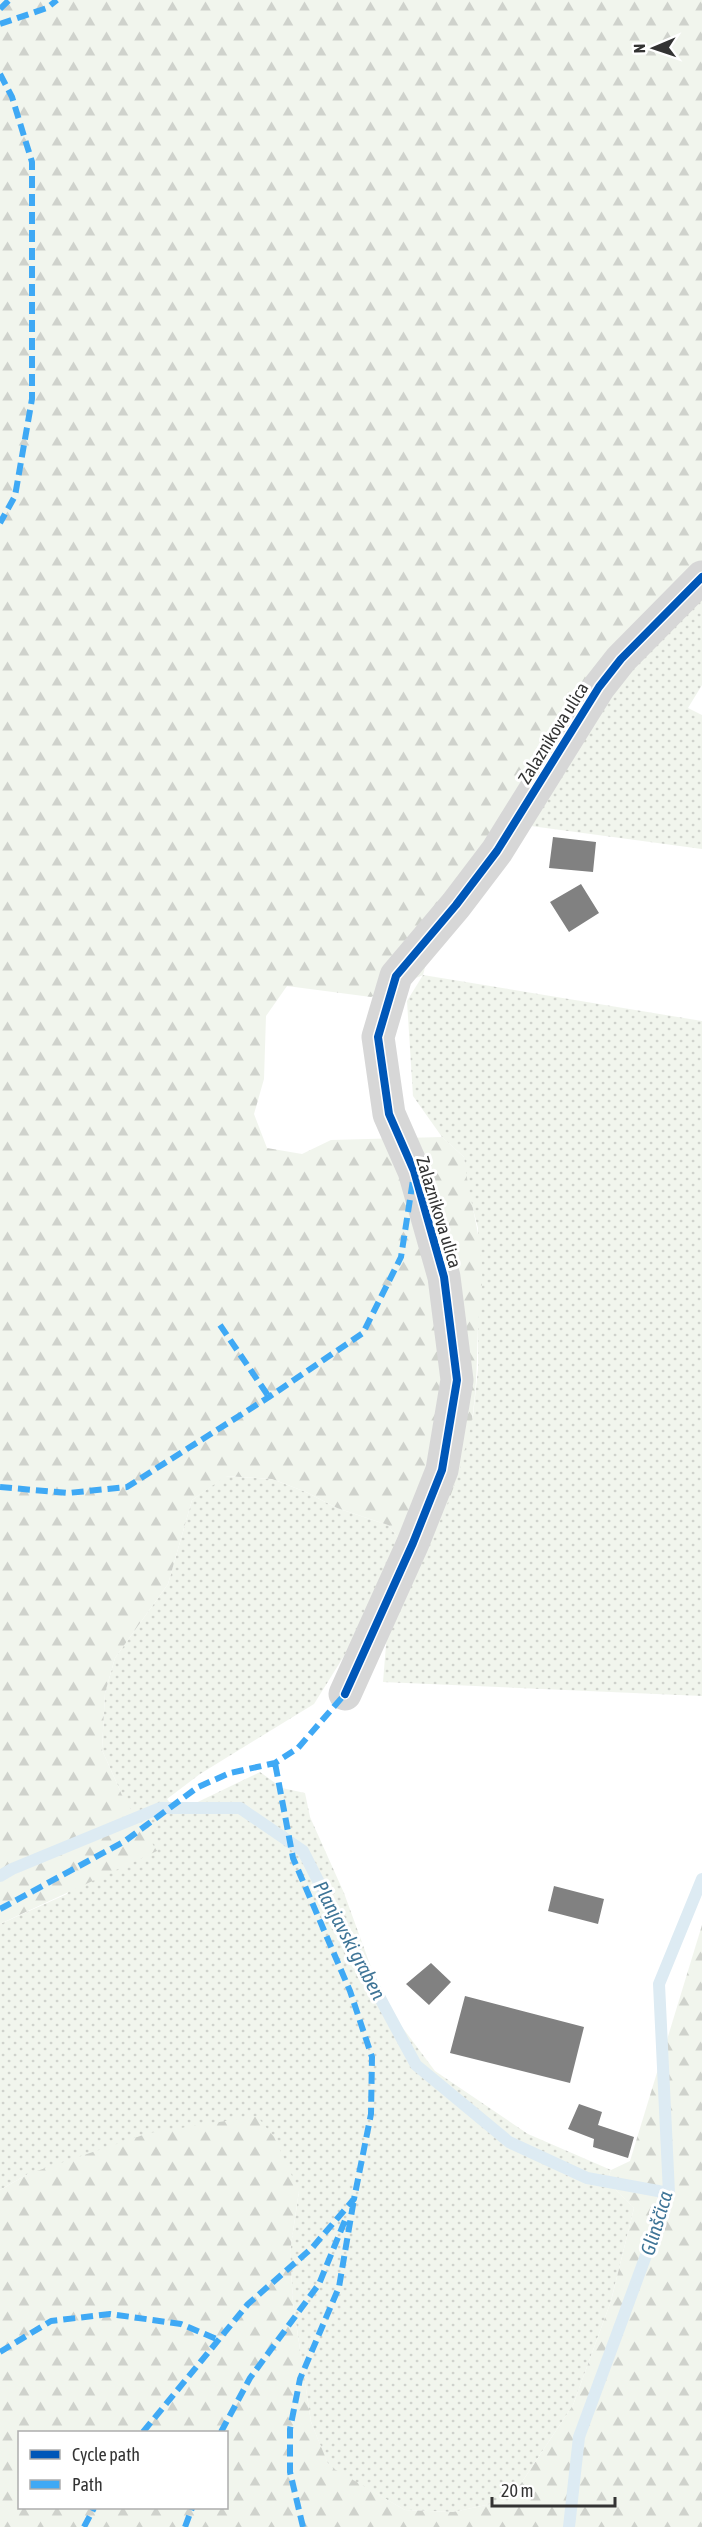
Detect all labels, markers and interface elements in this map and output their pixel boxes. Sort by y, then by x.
north arrow [624,18,684,78]
text: N [630,43,648,54]
street label: Zalaznikova ulica [513,678,593,788]
street label: Zalaznikova ulica [412,1154,466,1270]
water label: Planjavski graben [309,1877,391,2003]
water label: Glinščica [635,2188,677,2258]
legend [18,2431,228,2509]
text: Cycle path [72,2444,140,2465]
scale bar [492,2470,615,2508]
text: Path [72,2474,103,2495]
text: 20 m [501,2480,533,2501]

